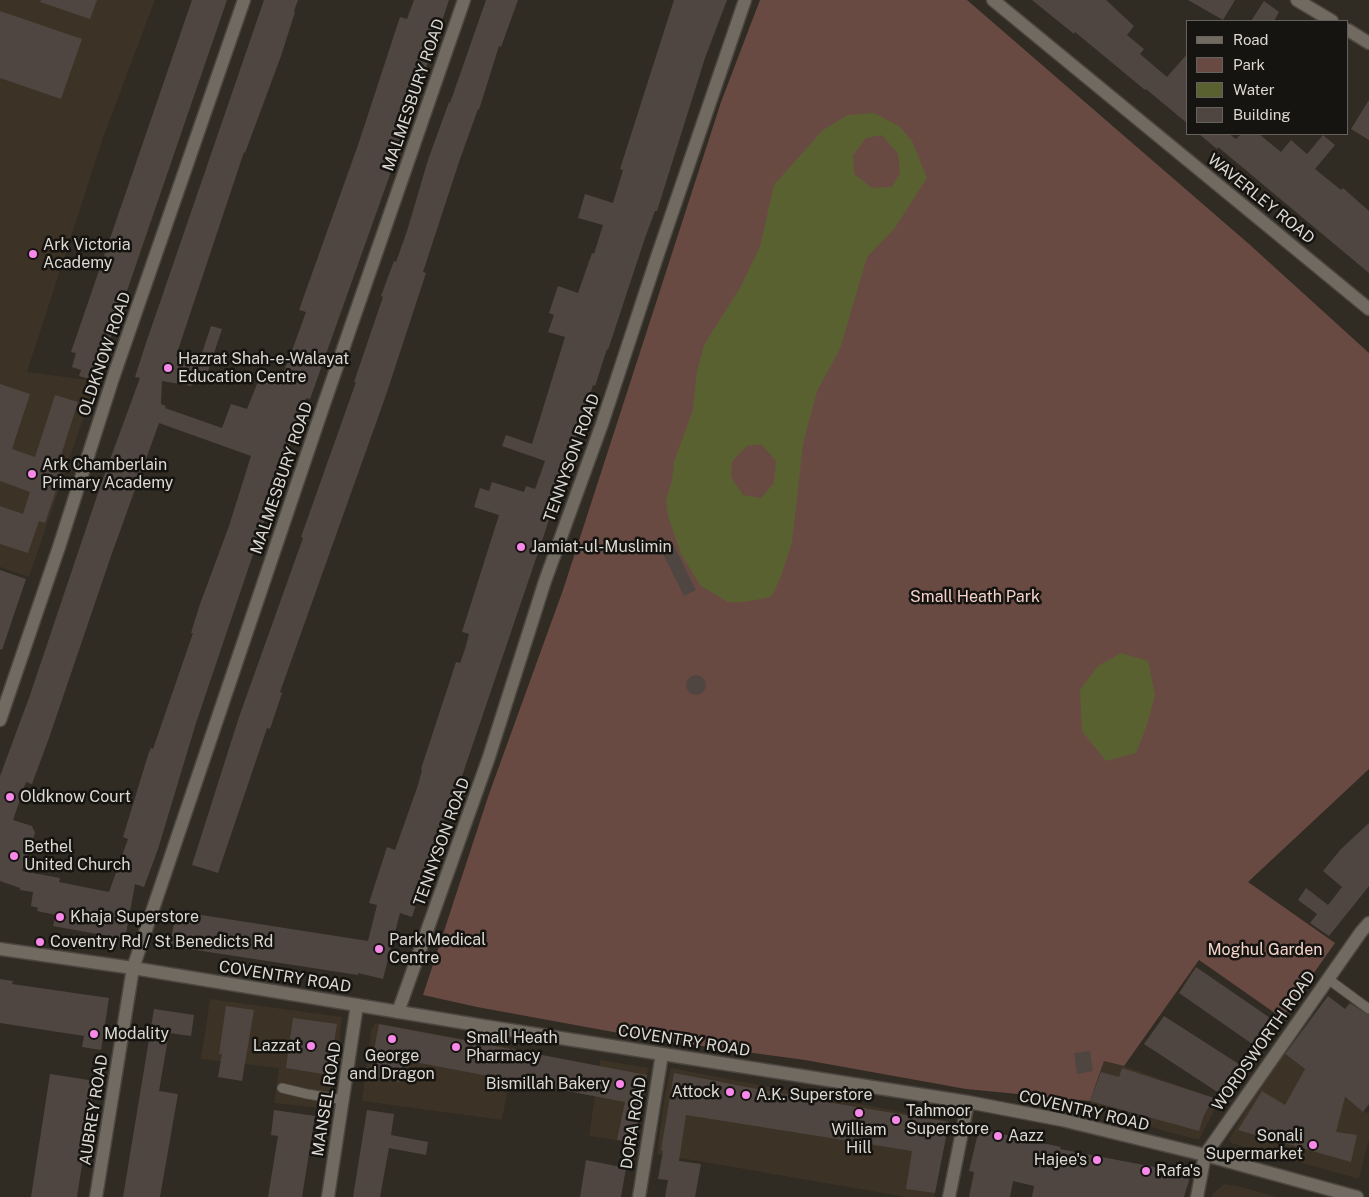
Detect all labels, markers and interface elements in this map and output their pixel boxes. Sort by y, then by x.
street label: MALMESBURY ROAD [379,16,449,174]
legend [1186,20,1349,135]
text: Road [1233,31,1269,48]
text: Park [1233,56,1265,73]
text: Water [1233,81,1275,98]
text: Building [1233,106,1291,123]
street label: WAVERLEY ROAD [1204,150,1318,248]
place label: Ark Victoria Academy [43,235,131,273]
marker: Ark Victoria Academy [27,248,39,260]
street label: OLDKNOW ROAD [75,289,135,419]
place label: Hazrat Shah-e-Walayat Education Centre [178,349,349,387]
marker: Hazrat Shah-e-Walayat Education Centre [162,362,174,374]
street label: TENNYSON ROAD [540,391,604,525]
street label: MALMESBURY ROAD [247,399,317,557]
place label: Ark Chamberlain Primary Academy [42,455,173,493]
marker: Ark Chamberlain Primary Academy [26,468,38,480]
place label: Jamiat-ul-Muslimin [531,537,672,557]
marker: Jamiat-ul-Muslimin [515,541,527,553]
park label: Small Heath Park [910,587,1040,607]
street label: TENNYSON ROAD [410,775,474,909]
place label: Oldknow Court [20,787,131,807]
marker: Oldknow Court [4,791,16,803]
place label: Bethel United Church [24,837,130,875]
marker: Bethel United Church [8,850,20,862]
place label: Khaja Superstore [70,907,199,927]
marker: Khaja Superstore [54,911,66,923]
place label: Park Medical Centre [389,930,486,968]
place label: Coventry Rd / St Benedicts Rd [50,932,273,952]
marker: Coventry Rd / St Benedicts Rd [34,936,46,948]
park label: Moghul Garden [1208,940,1322,960]
marker: Park Medical Centre [373,943,385,955]
street label: COVENTRY ROAD [218,957,352,997]
street label: WORDSWORTH ROAD [1208,967,1320,1115]
street label: COVENTRY ROAD [617,1021,751,1061]
place label: Modality [104,1024,169,1044]
marker: Modality [88,1028,100,1040]
place label: Small Heath Pharmacy [466,1028,558,1066]
marker: George and Dragon [386,1033,398,1045]
place label: Lazzat [253,1036,301,1056]
marker: Lazzat [305,1040,317,1052]
street label: MANSEL ROAD [308,1040,346,1158]
marker: Small Heath Pharmacy [450,1041,462,1053]
place label: George and Dragon [349,1046,435,1084]
street label: AUBREY ROAD [76,1053,112,1167]
place label: Bismillah Bakery [486,1074,610,1094]
street label: DORA ROAD [617,1075,651,1171]
marker: Bismillah Bakery [614,1078,626,1090]
place label: Attock [671,1082,720,1102]
place label: A.K. Superstore [756,1085,873,1105]
marker: Attock [724,1086,736,1098]
street label: COVENTRY ROAD [1017,1087,1151,1135]
marker: A.K. Superstore [740,1089,752,1101]
place label: Tahmoor Superstore [906,1101,989,1139]
marker: William Hill [853,1107,865,1119]
marker: Tahmoor Superstore [890,1114,902,1126]
place label: William Hill [831,1120,887,1158]
place label: Aazz [1008,1126,1044,1146]
place label: Sonali Supermarket [1206,1126,1303,1164]
marker: Aazz [992,1130,1004,1142]
marker: Sonali Supermarket [1307,1139,1319,1151]
place label: Hajee's [1034,1150,1087,1170]
marker: Hajee's [1091,1154,1103,1166]
place label: Rafa's [1156,1161,1200,1181]
marker: Rafa's [1140,1165,1152,1177]

